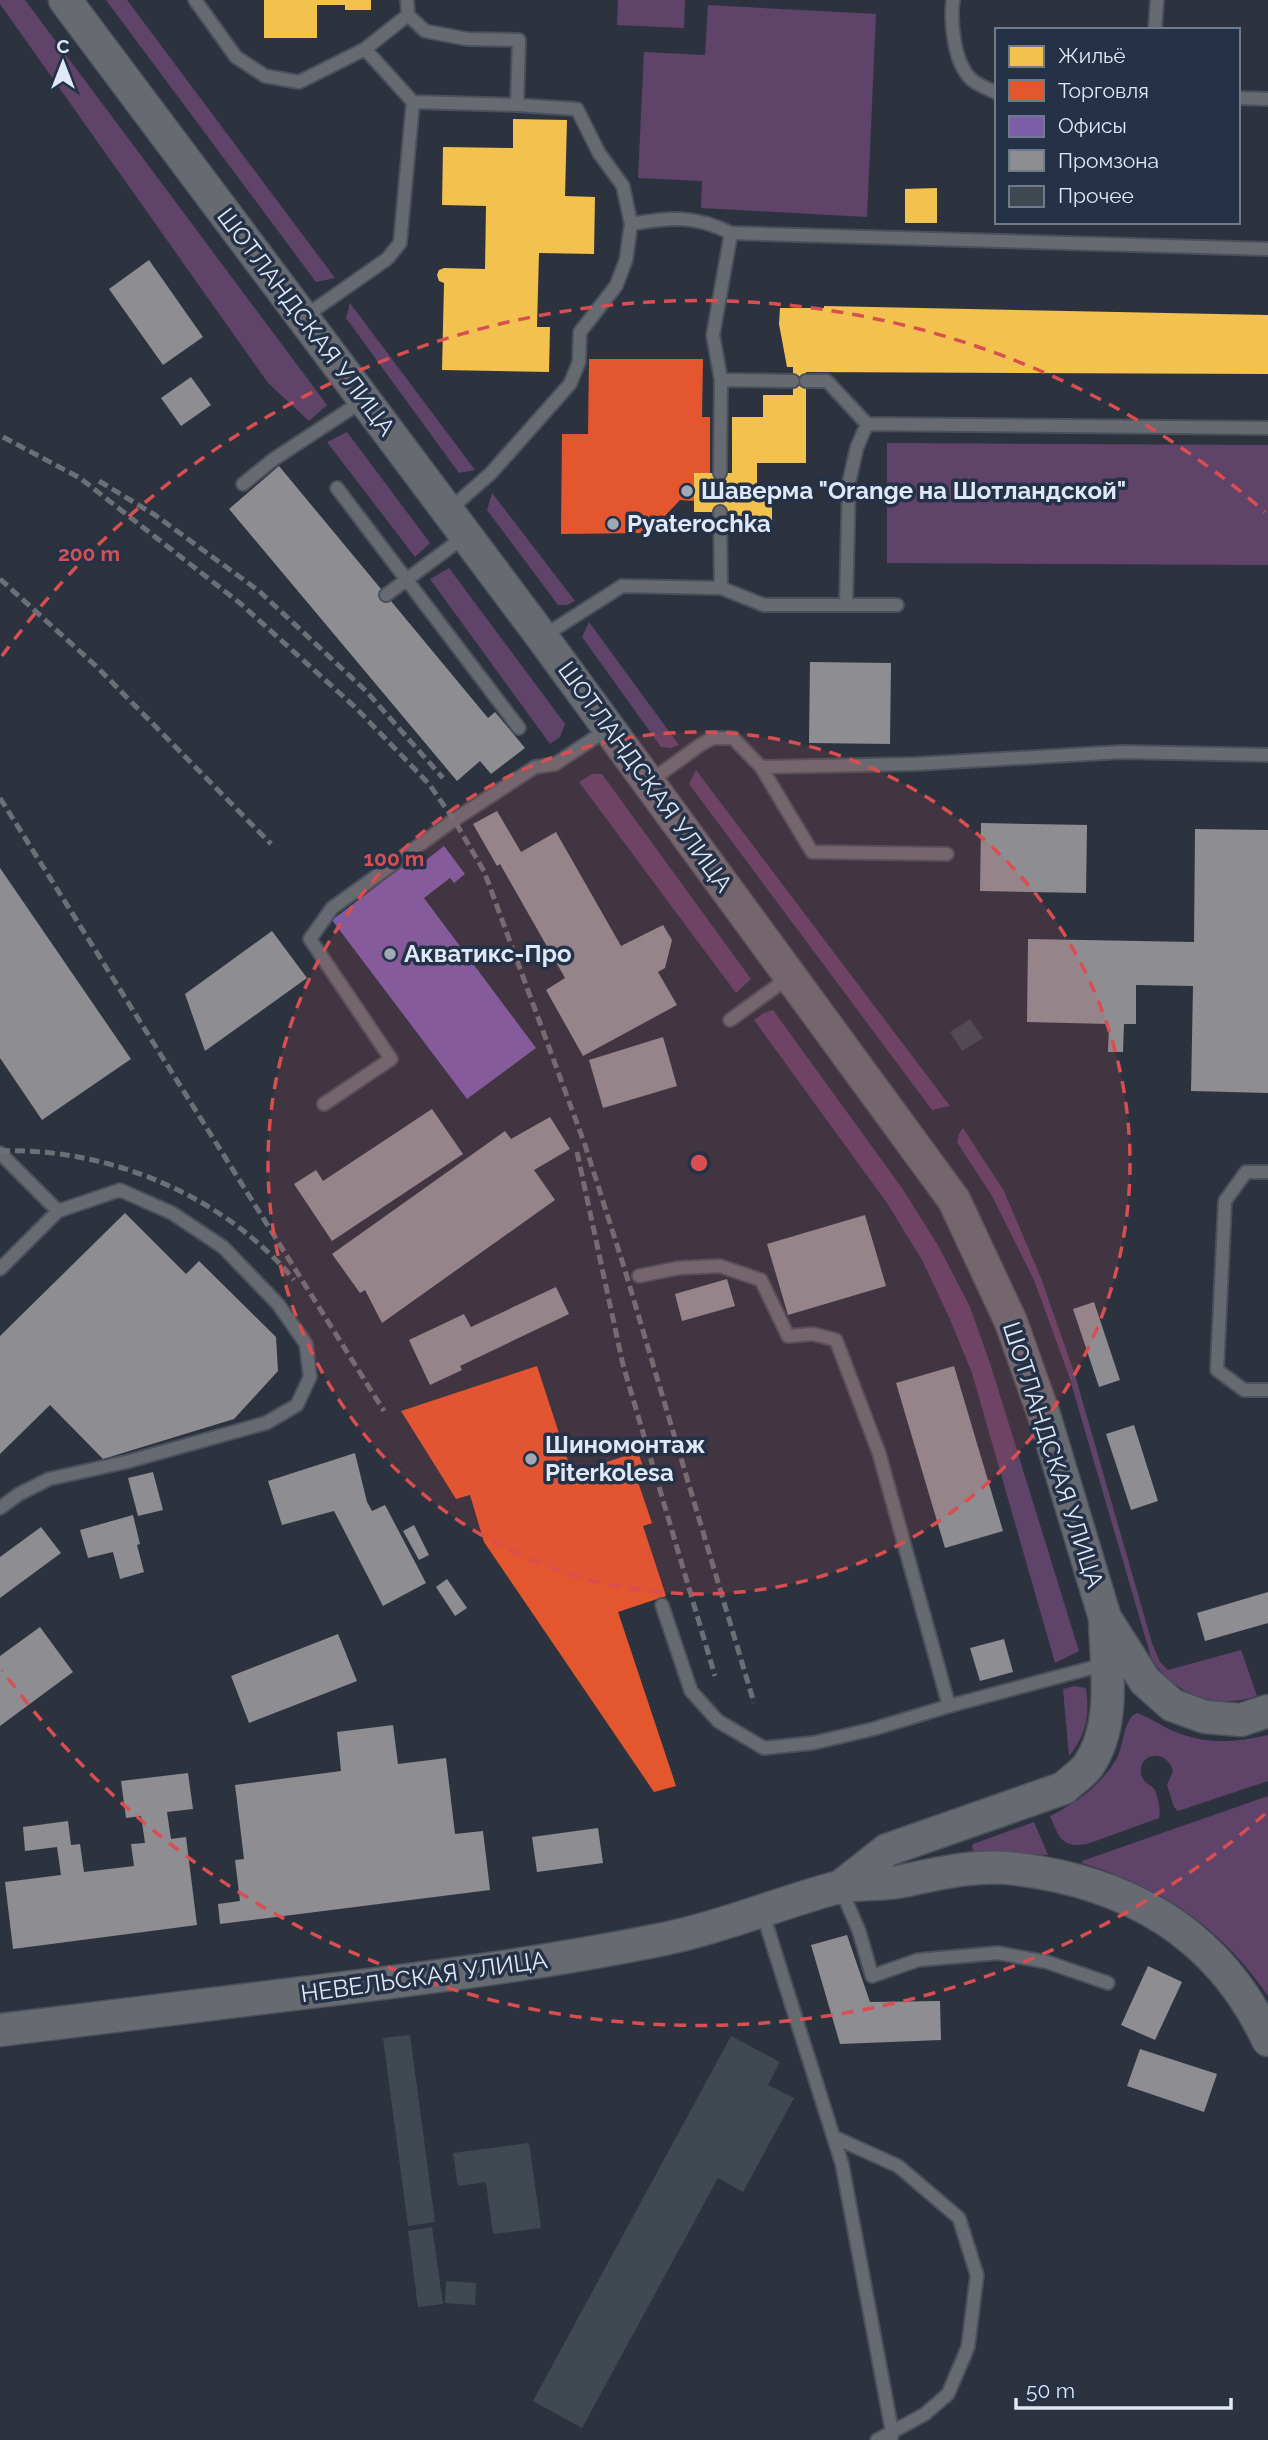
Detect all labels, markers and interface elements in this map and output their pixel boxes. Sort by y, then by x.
north arrow [28,28,98,98]
legend [995,28,1240,224]
text: С [56,35,70,57]
text: Жильё [1058,43,1126,68]
text: Торговля [1058,78,1149,103]
text: Офисы [1058,113,1127,138]
text: Промзона [1058,148,1159,173]
text: Прочее [1058,183,1134,208]
street label: ШОТЛАНДСКАЯ УЛИЦА [211,202,402,441]
place label: Шаверма "Orange на Шотландской" [701,476,1126,505]
marker: Шаверма "Orange на Шотландской" [679,483,695,499]
place label: Pyaterochka [627,509,771,538]
marker: Pyaterochka [605,516,621,532]
text: 200 m [58,541,120,566]
street label: ШОТЛАНДСКАЯ УЛИЦА [552,656,739,898]
text: 100 m [364,846,424,871]
place label: Акватикс-Про [404,939,571,968]
marker: Акватикс-Про [382,946,398,962]
centre of rings [687,1151,711,1175]
street label: ШОТЛАНДСКАЯ УЛИЦА [997,1318,1110,1591]
place label: Шиномонтаж Piterkolesa [545,1430,706,1487]
marker: Шиномонтаж Piterkolesa [523,1451,539,1467]
street label: НЕВЕЛЬСКАЯ УЛИЦА [299,1945,549,2008]
scale bar [1016,2366,1231,2410]
text: 50 m [1026,2378,1075,2403]

